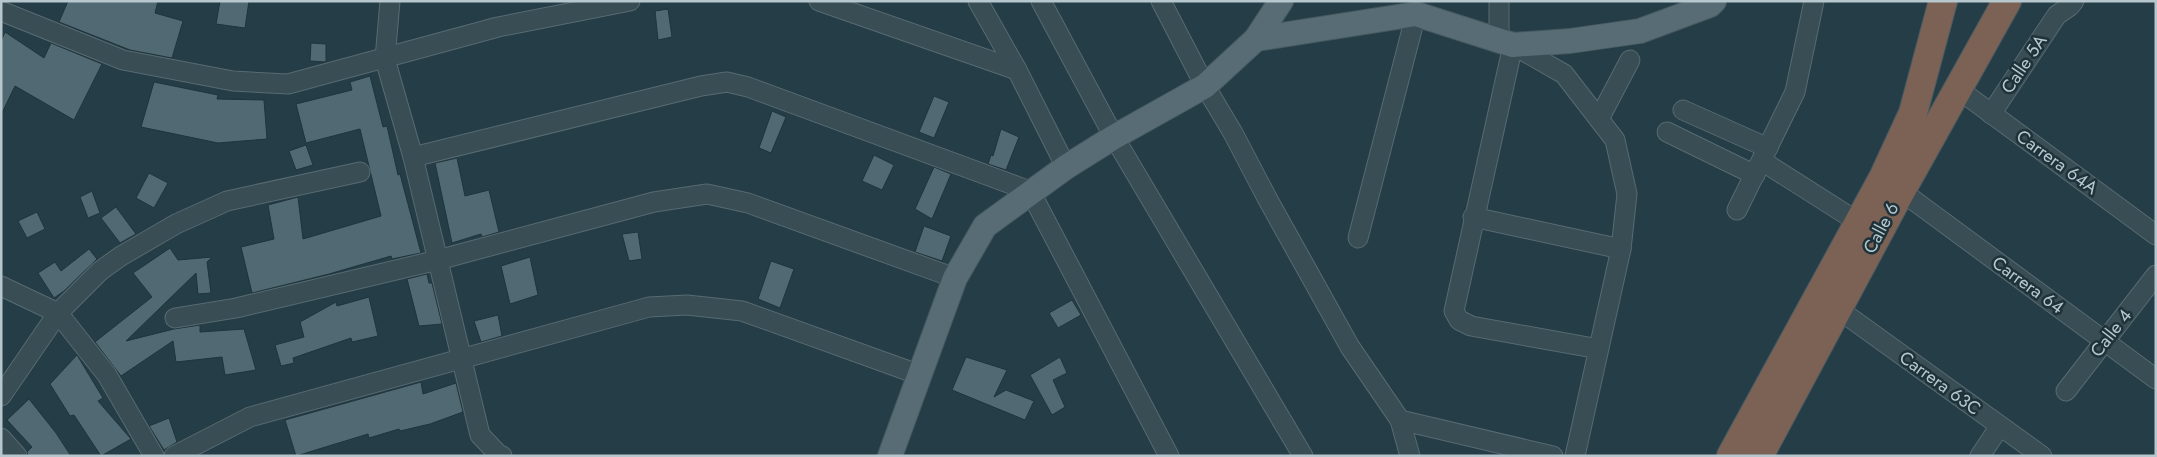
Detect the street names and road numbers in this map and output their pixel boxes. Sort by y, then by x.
street label: Calle 5A [1995,29,2053,99]
street label: Carrera 64A [2011,123,2103,201]
street label: Calle 6 [1857,198,1905,258]
street label: Carrera 64 [1987,250,2069,320]
street label: Calle 4 [2084,304,2138,362]
street label: Carrera 63C [1894,345,1986,421]

